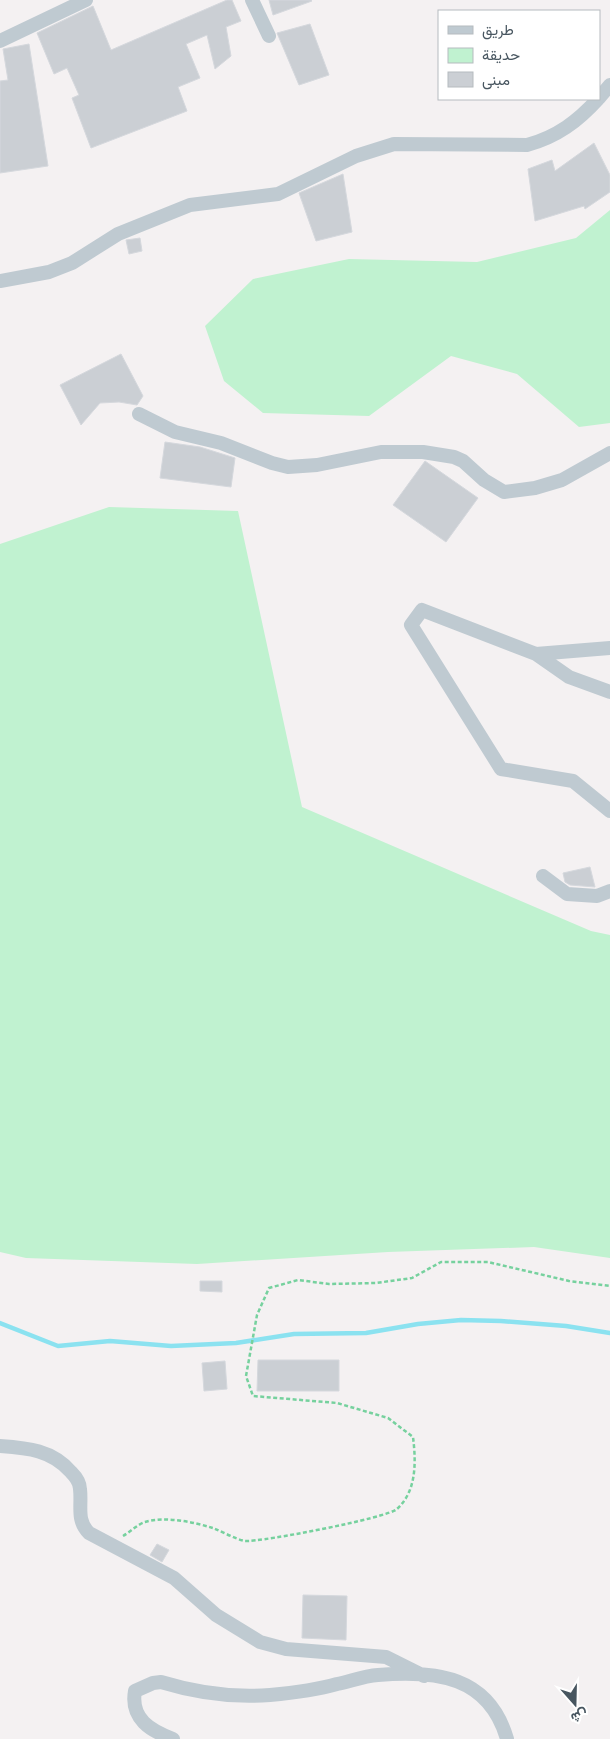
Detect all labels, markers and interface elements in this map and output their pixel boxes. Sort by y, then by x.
legend [438,10,600,100]
text: طريق [482,21,514,40]
text: حديقة [482,46,520,64]
text: مبنى [482,71,510,90]
north arrow [550,1679,600,1729]
text: ش [568,1705,590,1728]

